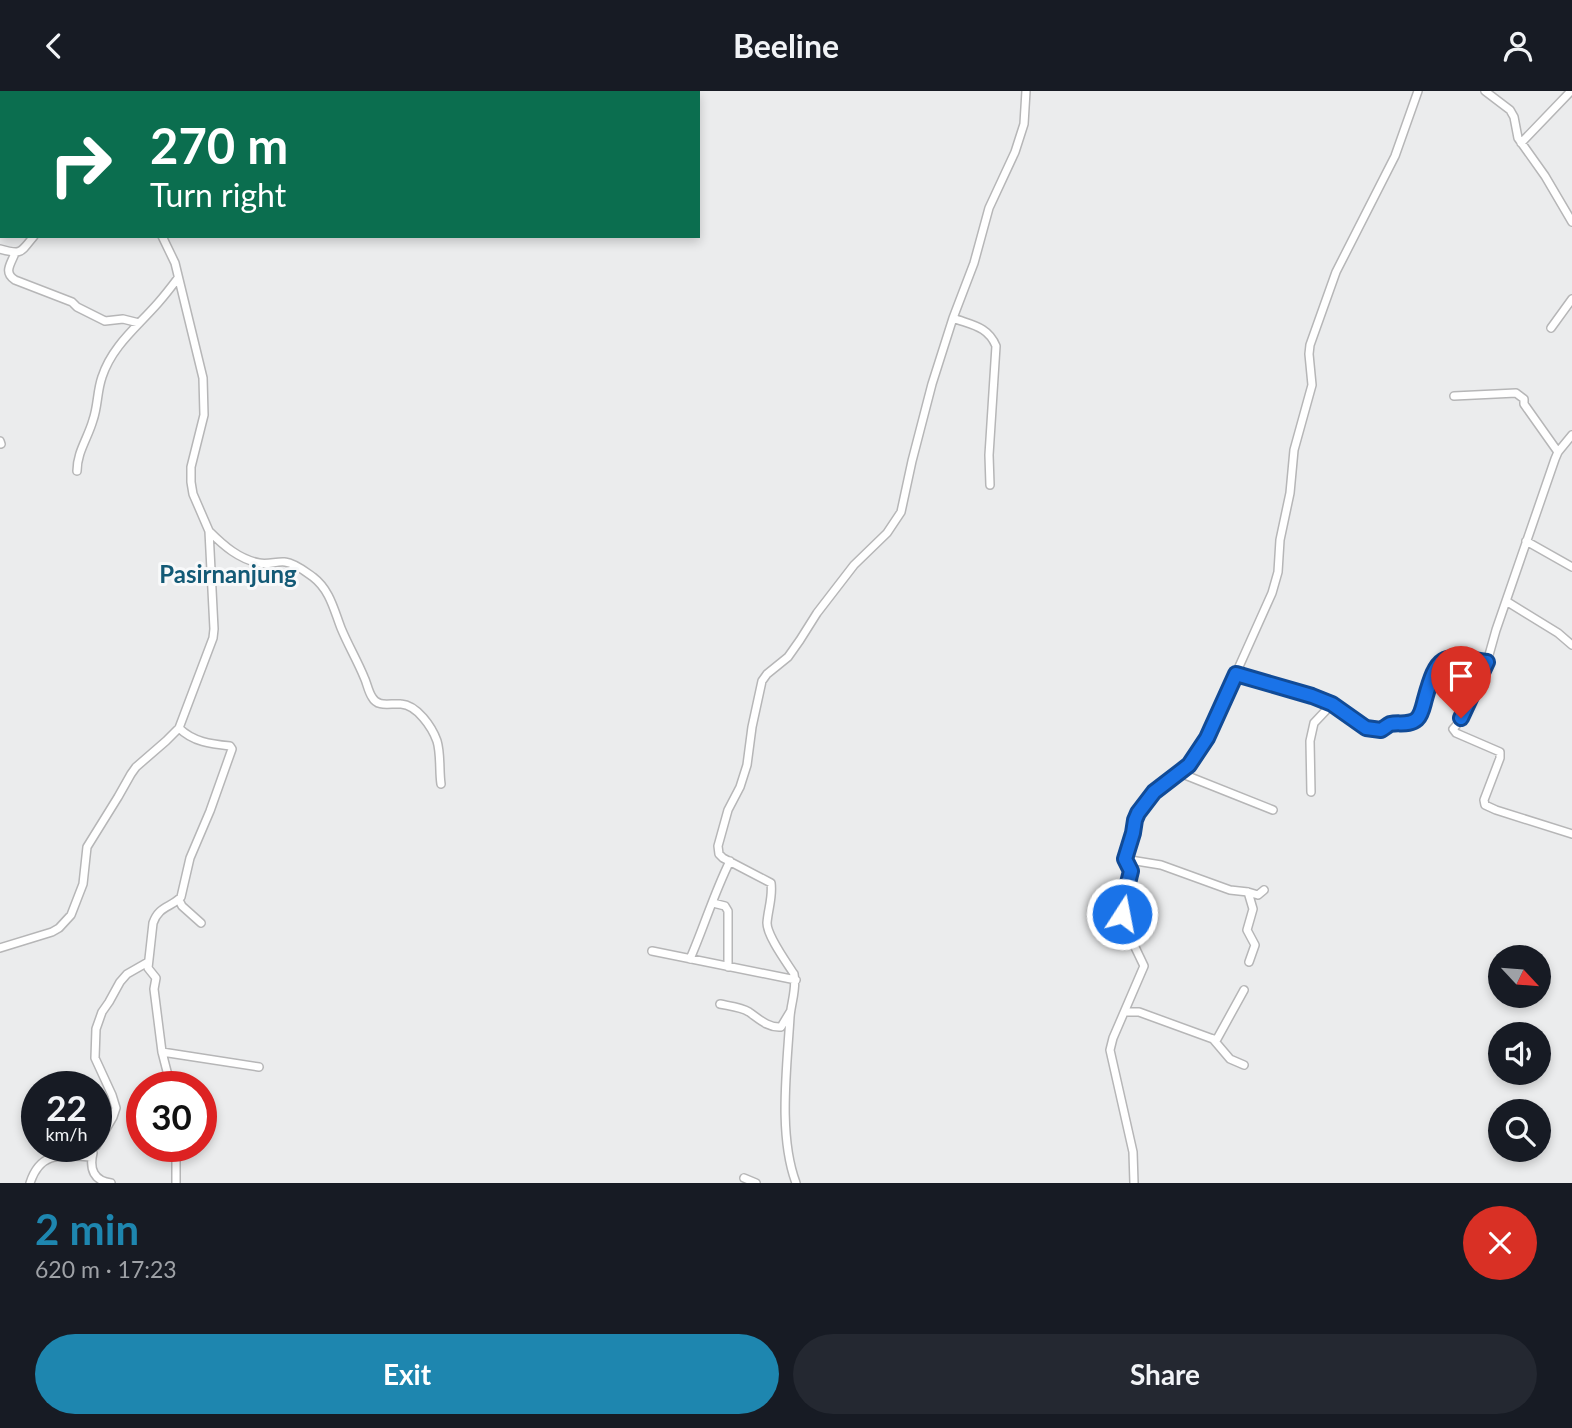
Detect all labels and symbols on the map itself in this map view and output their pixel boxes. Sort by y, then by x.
district label: Pasirnanjung [159,559,297,588]
pin [1431,646,1491,718]
position arrow [1085,877,1159,951]
north arrow [1488,945,1550,1008]
speed limit sign: 30 [126,1071,217,1162]

